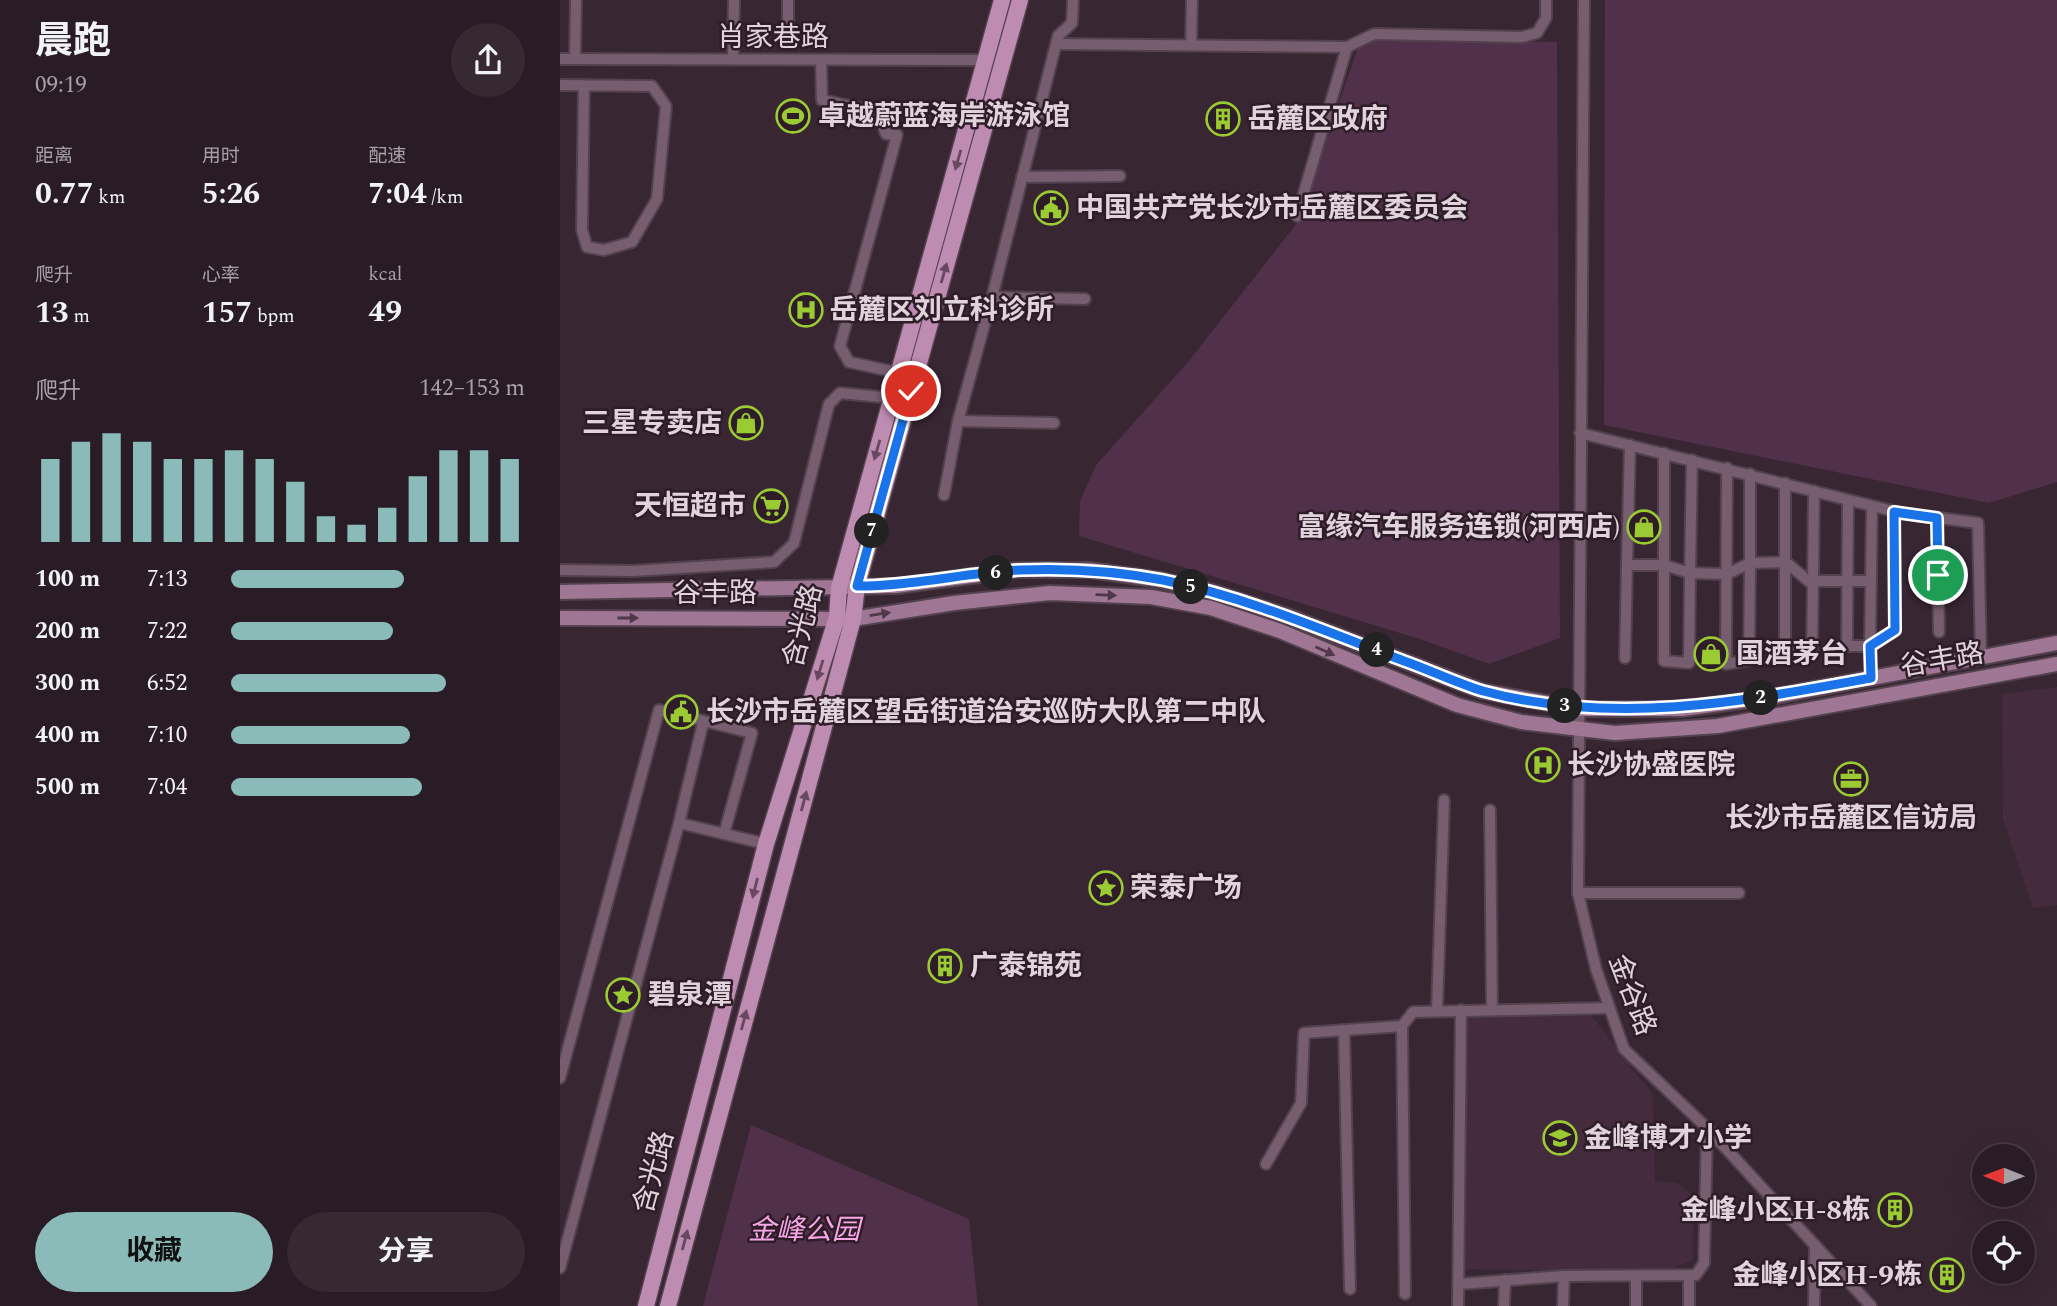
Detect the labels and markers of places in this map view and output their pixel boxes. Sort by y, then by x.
place label: 卓越蔚蓝海岸游泳馆 [818,95,1070,138]
sports icon: 卓越蔚蓝海岸游泳馆 [774,97,812,135]
place label: 岳麓区政府 [1248,98,1388,141]
building icon: 岳麓区政府 [1204,100,1242,138]
place label: 中国共产党长沙市岳麓区委员会 [1076,187,1468,230]
public building icon: 中国共产党长沙市岳麓区委员会 [1032,189,1070,227]
place label: 岳麓区刘立科诊所 [830,289,1054,332]
hospital icon: 岳麓区刘立科诊所 [787,291,825,329]
pin [881,361,941,421]
place label: 三星专卖店 [582,402,722,445]
shop icon: 三星专卖店 [727,404,765,442]
place label: 天恒超市 [634,485,746,528]
supermarket icon: 天恒超市 [752,487,790,525]
place label: 富缘汽车服务连锁(河西店) [1297,506,1620,549]
shop icon: 富缘汽车服务连锁(河西店) [1625,508,1663,546]
pin: 7 [854,514,890,548]
pin [1908,545,1968,605]
pin: 6 [978,556,1013,590]
pin: 5 [1174,570,1208,604]
pin: 4 [1360,632,1394,668]
place label: 国酒茅台 [1736,633,1848,676]
shop icon: 国酒茅台 [1692,635,1730,673]
pin: 2 [1744,680,1778,716]
pin: 3 [1548,688,1583,724]
place label: 长沙市岳麓区望岳街道治安巡防大队第二中队 [706,691,1266,734]
public building icon: 长沙市岳麓区望岳街道治安巡防大队第二中队 [662,693,700,731]
place label: 长沙协盛医院 [1567,744,1735,787]
hospital icon: 长沙协盛医院 [1524,746,1562,784]
office icon: 长沙市岳麓区信访局 [1832,760,1870,798]
place label: 长沙市岳麓区信访局 [1725,797,1977,840]
place label: 荣泰广场 [1130,867,1242,910]
place icon: 荣泰广场 [1087,869,1125,907]
place label: 广泰锦苑 [970,945,1082,988]
building icon: 广泰锦苑 [926,947,964,985]
place label: 碧泉潭 [648,974,732,1017]
place icon: 碧泉潭 [604,976,642,1014]
place label: 金峰博才小学 [1584,1117,1752,1160]
school or university icon: 金峰博才小学 [1541,1119,1579,1157]
place label: 金峰小区H-8栋 [1681,1189,1870,1232]
building icon: 金峰小区H-8栋 [1876,1191,1914,1229]
place label: 金峰小区H-9栋 [1733,1254,1922,1297]
building icon: 金峰小区H-9栋 [1928,1256,1966,1294]

